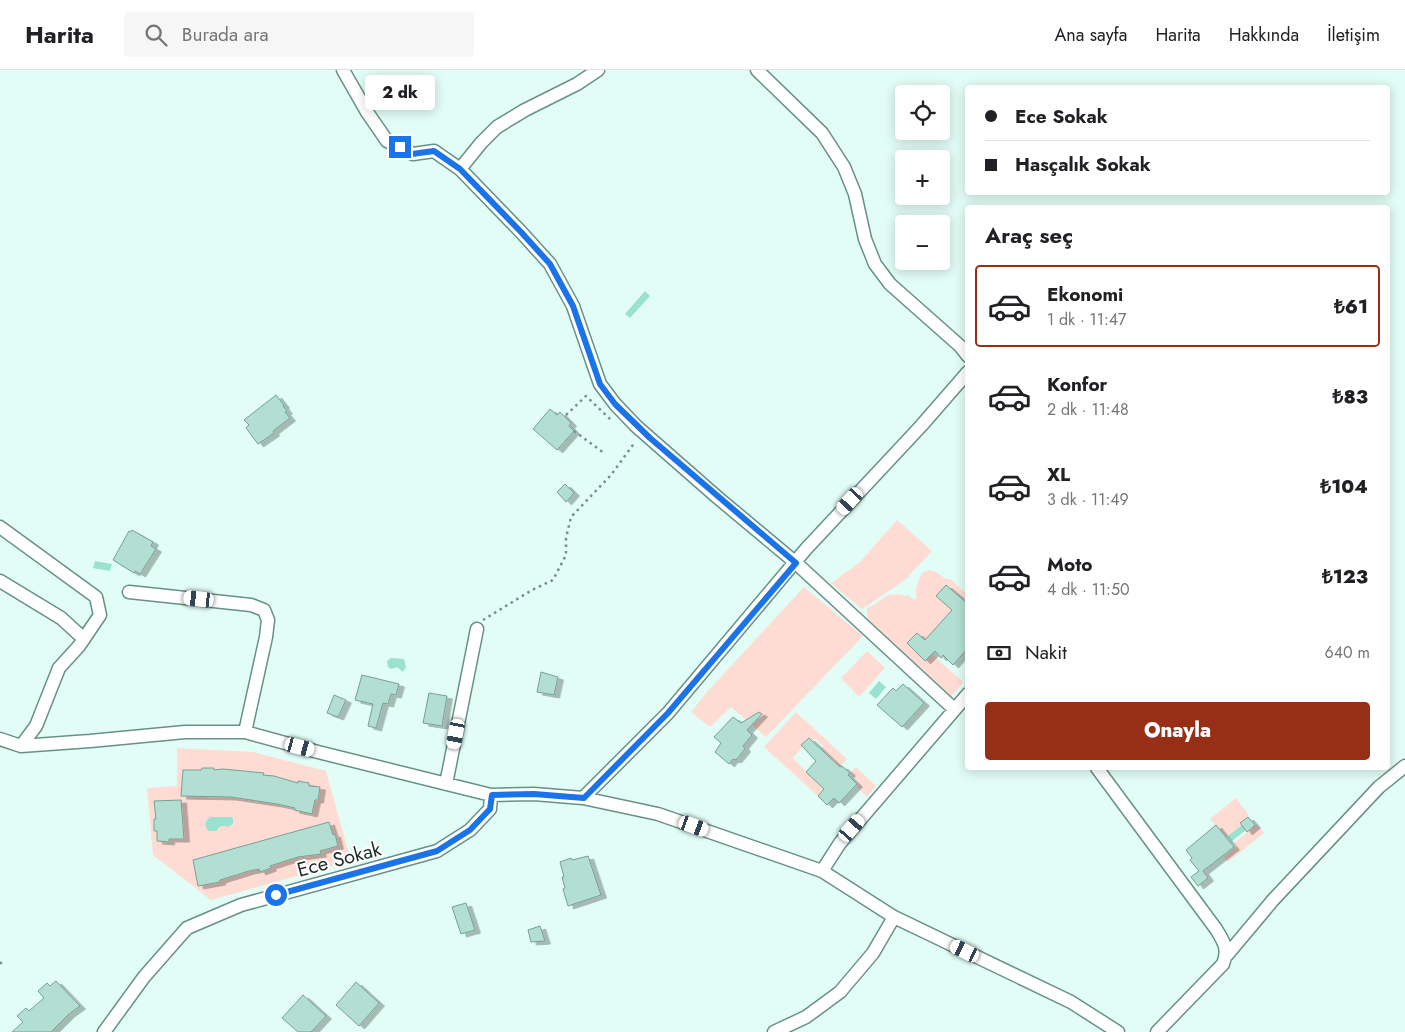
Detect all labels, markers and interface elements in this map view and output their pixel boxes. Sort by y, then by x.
search box [124,12,474,57]
text: Harita [25,17,94,52]
icon: search [142,21,170,49]
text: Burada ara [182,21,269,48]
text: Ana sayfa [1054,22,1127,48]
text: Harita [1155,22,1201,48]
text: Hakkında [1229,22,1299,48]
text: İletişim [1327,22,1380,48]
callout: 2 dk [365,75,435,110]
text: 2 dk [382,81,418,104]
map controls [895,85,950,270]
button: locate [895,85,950,140]
text: Ece Sokak [1015,103,1108,130]
route end [389,136,411,158]
button: + [895,150,950,205]
text: Hasçalık Sokak [1015,151,1151,178]
button: − [895,215,950,270]
text: Araç seç [985,219,1073,251]
text: Ekonomi [1047,281,1123,308]
icon: car [987,284,1032,329]
text: ₺61 [1334,293,1368,320]
text: 1 dk · 11:47 [1047,308,1127,331]
text: Konfor [1047,371,1107,398]
icon: car [987,374,1032,419]
text: ₺83 [1333,383,1368,410]
text: 2 dk · 11:48 [1047,398,1129,421]
text: XL [1047,461,1070,488]
icon: car [987,464,1032,509]
text: ₺104 [1320,473,1368,500]
car [834,485,865,517]
text: 3 dk · 11:49 [1047,488,1129,511]
text: Moto [1047,551,1092,578]
icon: car [987,554,1032,599]
text: ₺123 [1322,563,1368,590]
text: 4 dk · 11:50 [1047,578,1130,601]
car [183,590,214,608]
icon: cash [985,639,1013,667]
text: Nakit [1025,639,1067,666]
text: 640 m [1325,641,1370,664]
button: Onayla [985,702,1370,760]
car [445,718,466,750]
car [283,736,316,758]
car [836,812,867,844]
car [677,814,710,838]
street label: Ece Sokak [294,834,385,885]
route start [265,884,287,906]
car [948,938,981,964]

